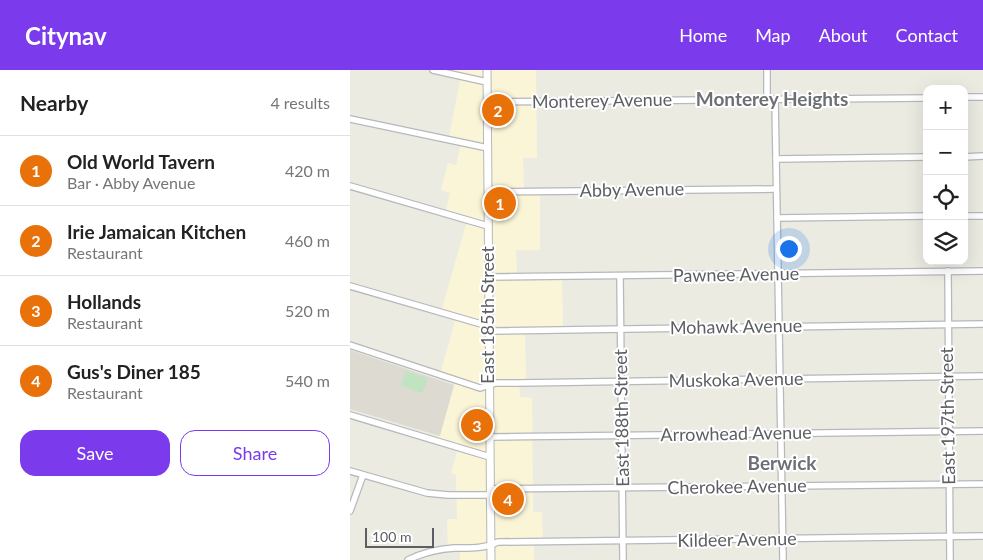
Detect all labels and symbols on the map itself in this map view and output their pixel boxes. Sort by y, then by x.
district label: Monterey Heights [696,87,848,110]
street label: Monterey Avenue [532,88,672,112]
pin: 2 [482,91,514,129]
street label: Abby Avenue [580,177,684,201]
pin: 1 [484,184,516,222]
your location [776,236,802,262]
street label: East 185th Street [476,246,498,384]
street label: Pawnee Avenue [673,262,799,286]
street label: Mohawk Avenue [670,314,802,338]
street label: East 197th Street [935,346,959,485]
street label: East 188th Street [609,348,633,487]
street label: Muskoka Avenue [668,367,804,391]
pin: 3 [461,406,493,444]
street label: Arrowhead Avenue [660,421,812,445]
district label: Berwick [748,451,817,474]
street label: Cherokee Avenue [667,474,807,498]
pin: 4 [492,480,524,518]
scale bar [365,525,434,548]
street label: Kildeer Avenue [677,527,797,551]

